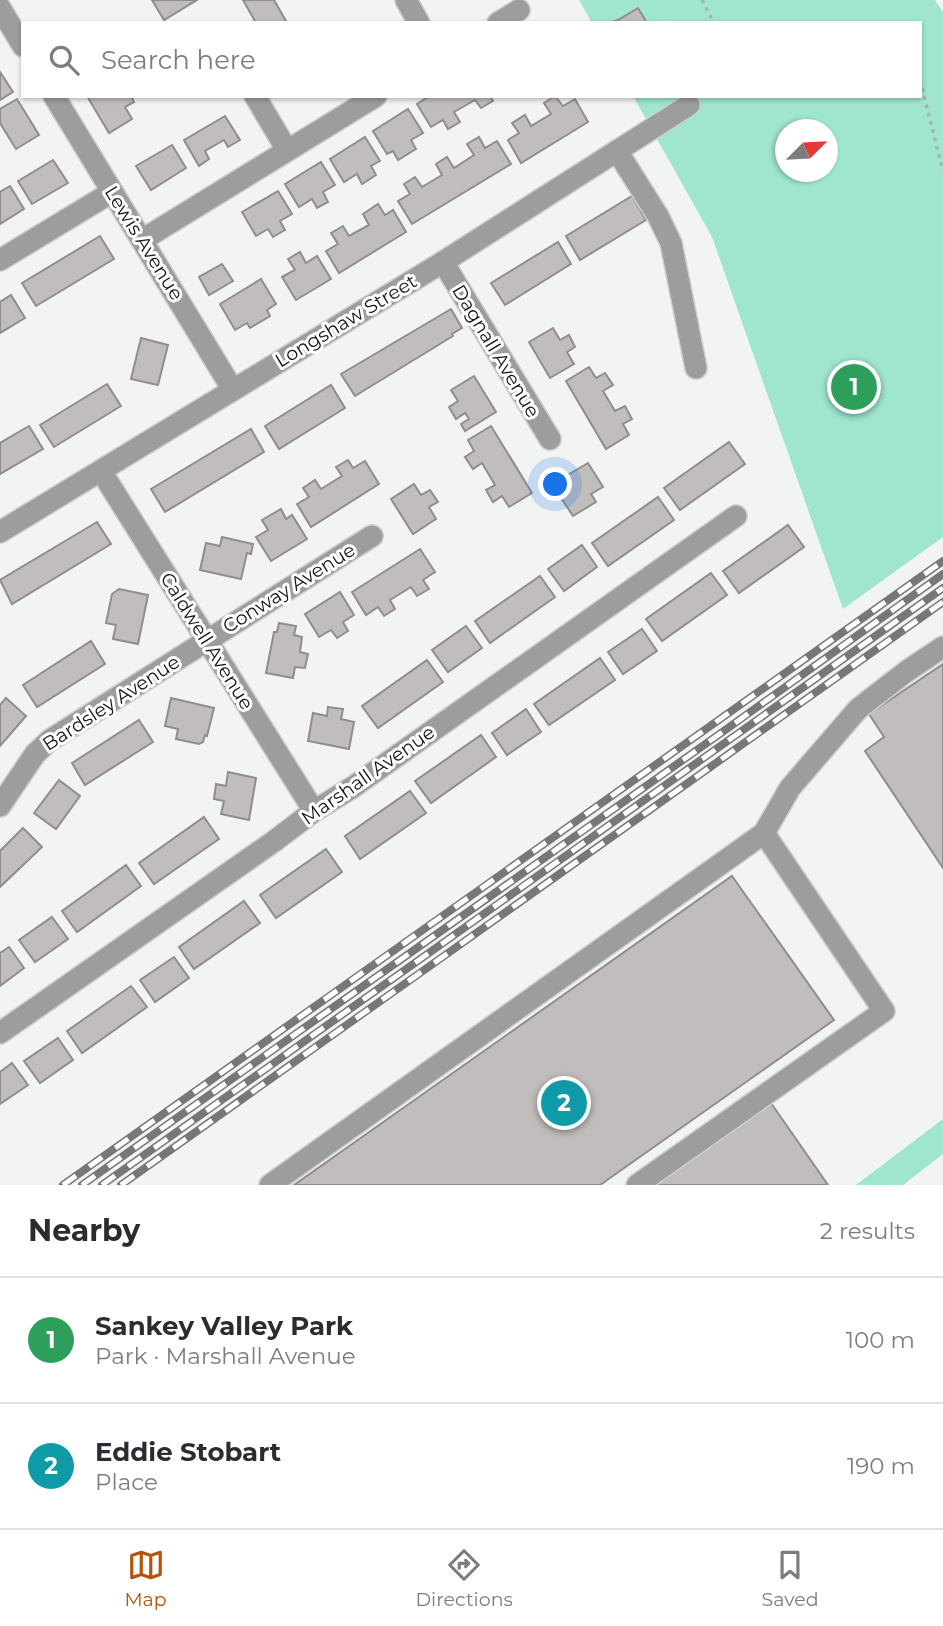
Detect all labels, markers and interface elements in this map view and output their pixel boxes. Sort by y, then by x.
search box [21,21,922,98]
icon: search [45,41,83,79]
text: Search here [101,44,256,76]
north arrow [775,119,838,182]
street label: Lewis Avenue [100,182,188,304]
street label: Longshaw Street [271,270,421,372]
street label: Dagnall Avenue [447,280,545,422]
pin: 1 [831,361,877,413]
your location [538,467,572,501]
street label: Conway Avenue [219,538,359,638]
street label: Caldwell Avenue [156,568,258,714]
street label: Bardsley Avenue [38,650,184,756]
street label: Marshall Avenue [297,721,439,829]
pin: 2 [541,1077,587,1129]
text: Nearby [28,1212,140,1249]
text: 2 results [820,1217,915,1245]
text: Sankey Valley Park [95,1310,353,1342]
text: 1 [46,1326,56,1354]
text: 100 m [846,1326,915,1354]
text: Park · Marshall Avenue [95,1342,356,1370]
text: Eddie Stobart [95,1436,281,1468]
text: 2 [44,1452,58,1480]
text: 190 m [847,1452,915,1480]
text: Place [95,1468,158,1496]
tab: Map [124,1546,167,1611]
tab: Directions [415,1546,513,1611]
tab: Saved [762,1546,819,1611]

